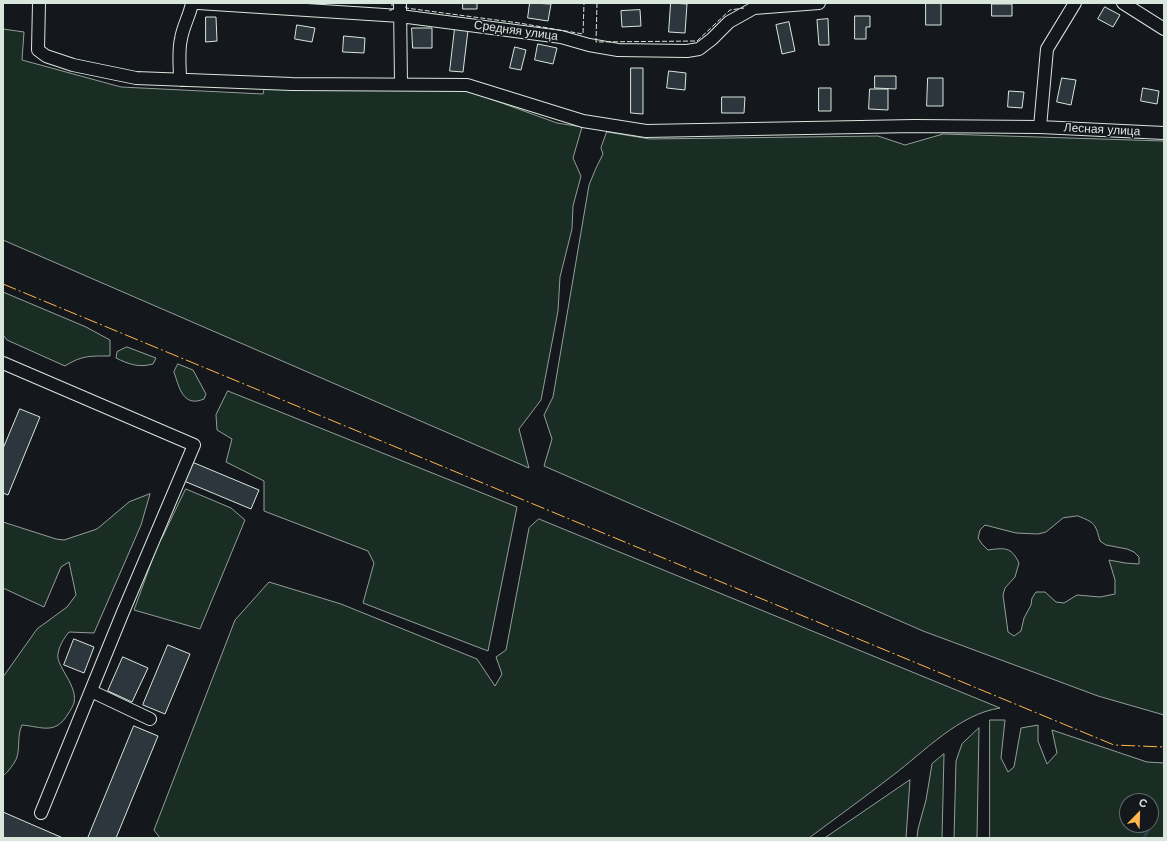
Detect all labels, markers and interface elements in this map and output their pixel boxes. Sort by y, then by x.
street label: Средняя улица [473,18,559,44]
street label: Лесная улица [1063,121,1141,139]
north arrow [1119,793,1159,833]
text: С [1137,796,1149,810]

